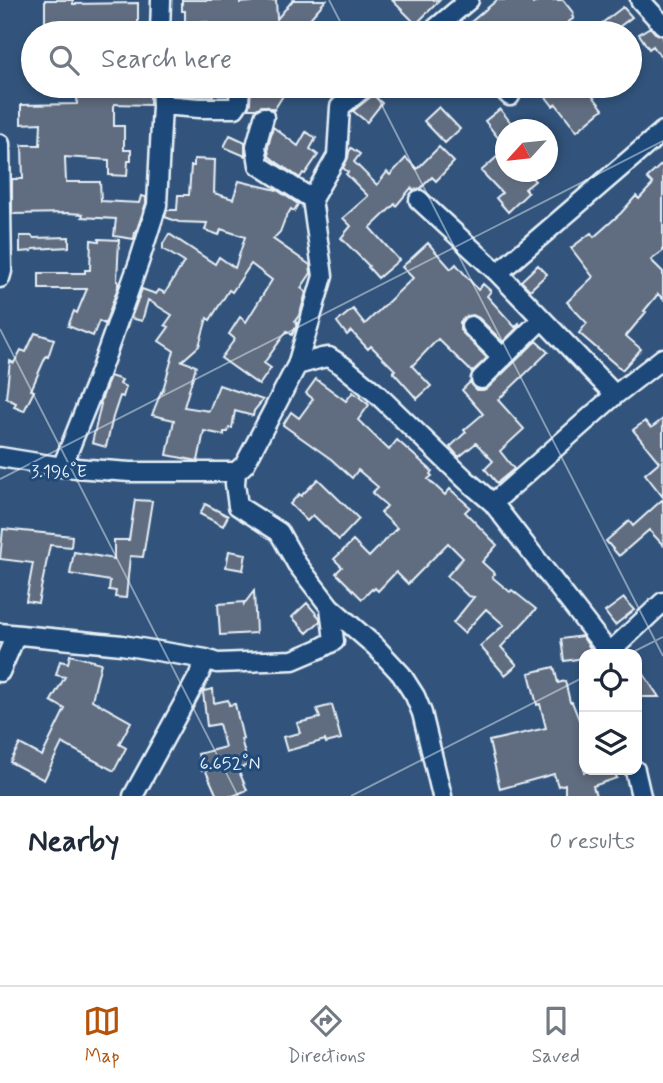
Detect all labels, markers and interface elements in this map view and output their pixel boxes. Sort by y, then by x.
search box [21,21,642,98]
icon: search [45,41,83,79]
text: Search here [101,43,232,77]
north arrow [495,119,558,182]
text: 3.196°E [31,460,87,484]
map controls [579,649,642,775]
button: locate [579,649,642,712]
button: layers [579,712,642,775]
text: 6.652°N [199,752,261,776]
text: Nearby [28,822,119,861]
text: 0 results [549,827,635,857]
tab: Map [83,1002,121,1069]
tab: Directions [287,1002,366,1069]
tab: Saved [532,1002,580,1069]

